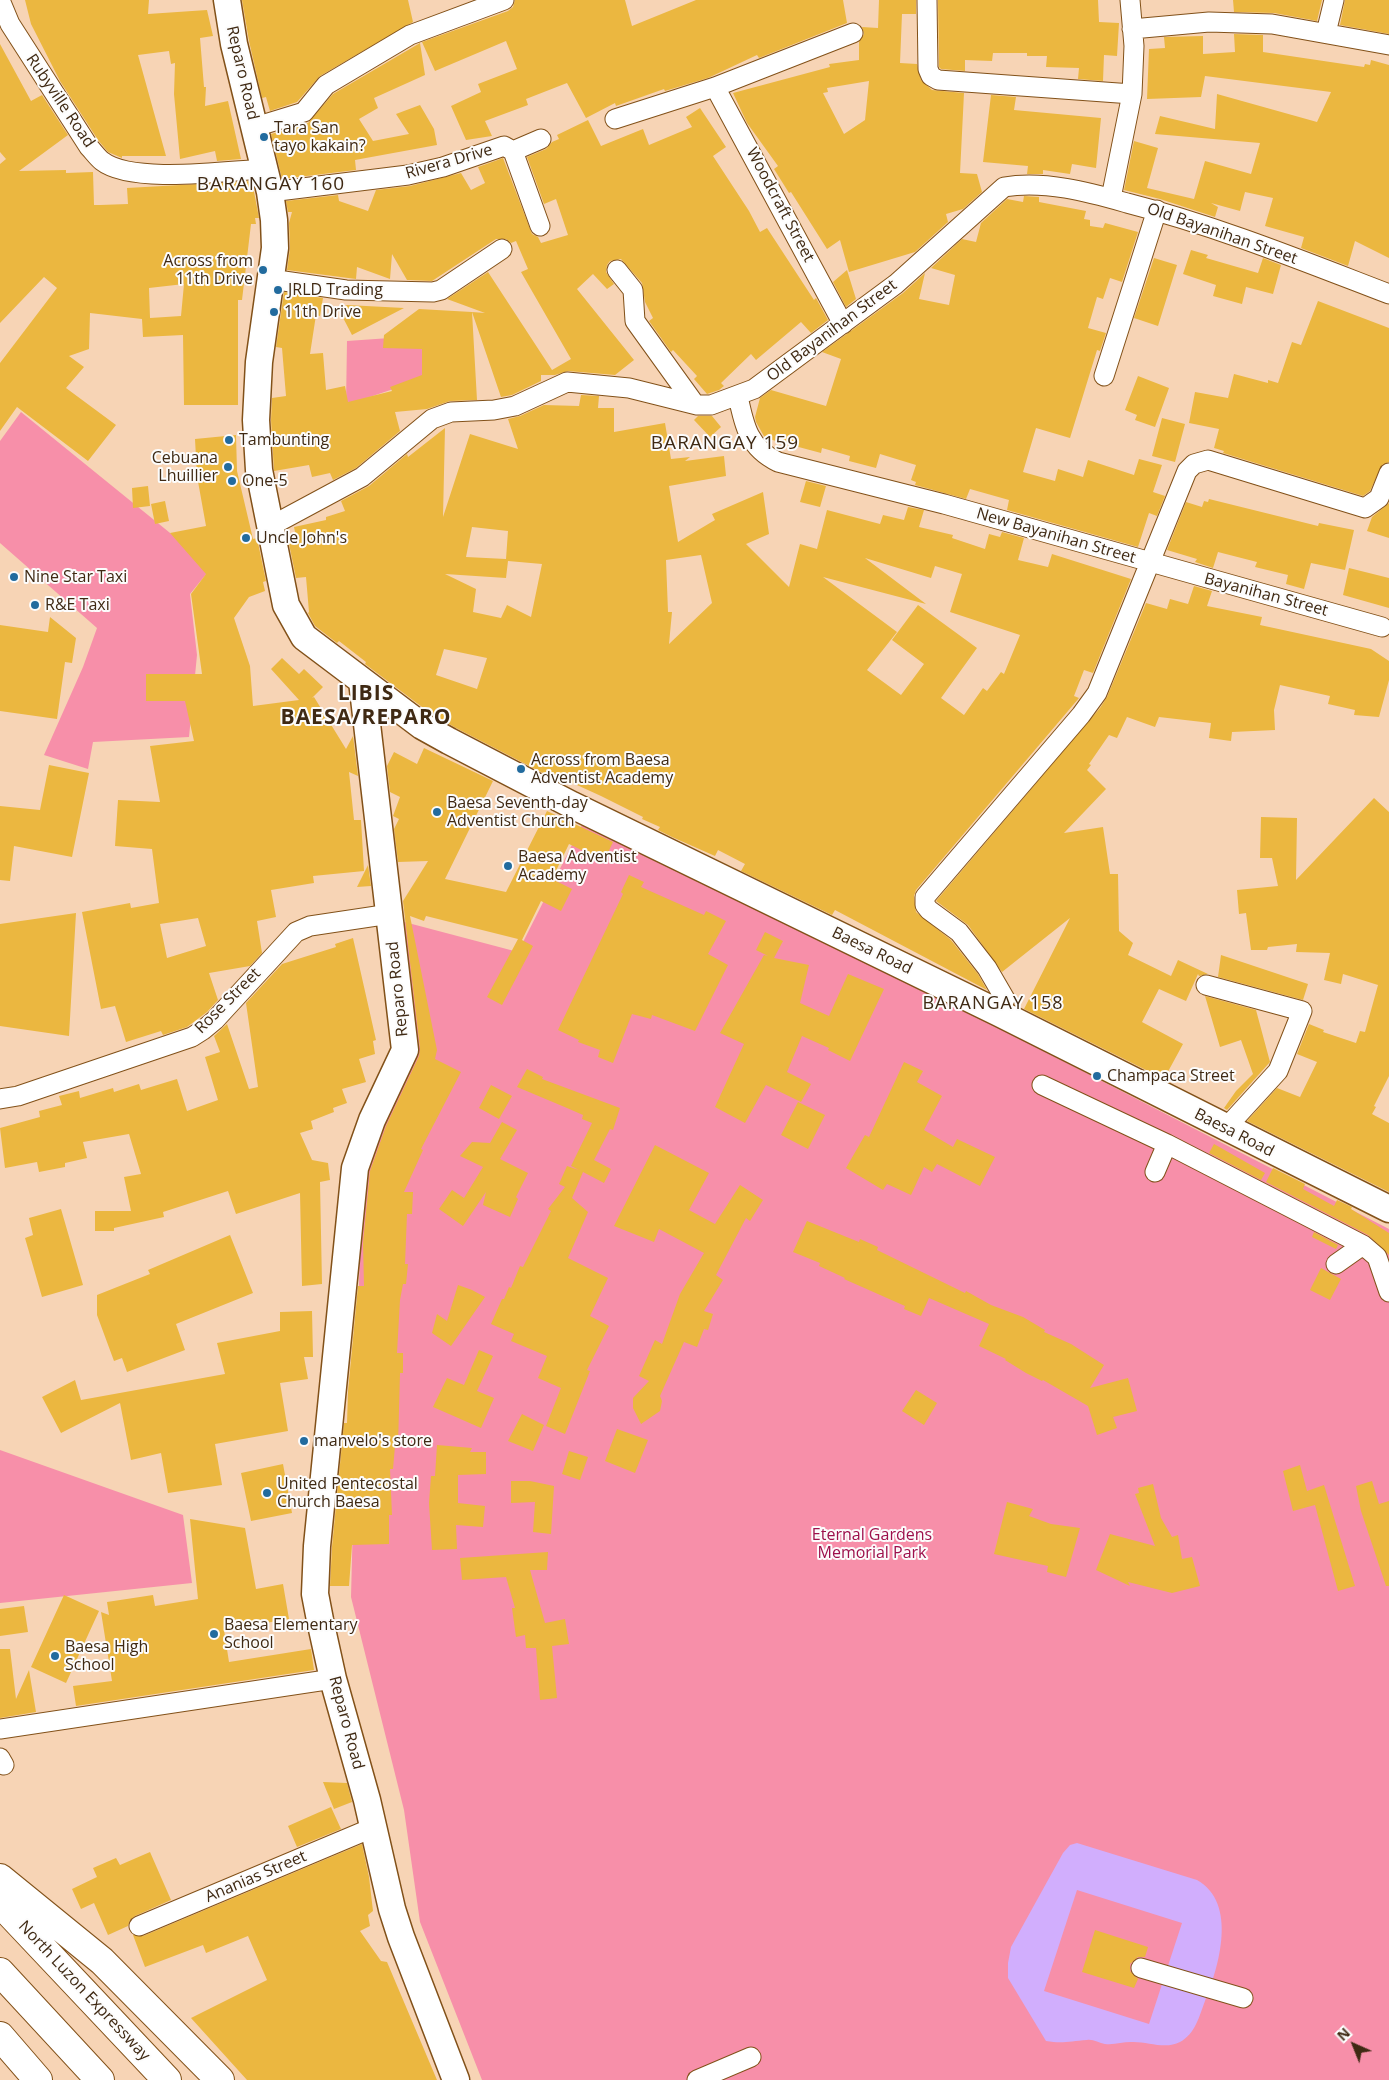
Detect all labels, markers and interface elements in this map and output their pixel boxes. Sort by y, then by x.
street label: Reparo Road [222,24,262,122]
street label: Rubyville Road [22,50,98,152]
place label: Tara San tayo kakain? [274,118,366,156]
marker: Tara San tayo kakain? [258,131,270,143]
street label: Rivera Drive [403,140,495,184]
street label: Woodcraft Street [742,144,818,266]
district label: BARANGAY 160 [195,174,347,196]
street label: Old Bayanihan Street [1144,199,1300,269]
place label: Across from 11th Drive [163,251,253,289]
marker: Across from 11th Drive [257,264,269,276]
street label: Old Bayanihan Street [763,276,901,386]
place label: JRLD Trading [288,280,383,300]
marker: JRLD Trading [272,284,284,296]
place label: 11th Drive [284,302,361,322]
marker: 11th Drive [268,306,280,318]
place label: Tambunting [239,430,329,450]
district label: BARANGAY 159 [649,433,801,455]
marker: Tambunting [223,434,235,446]
place label: Cebuana Lhuillier [152,448,218,486]
marker: Cebuana Lhuillier [222,461,234,473]
place label: One-5 [242,471,288,491]
marker: One-5 [226,475,238,487]
street label: New Bayanihan Street [974,504,1138,568]
place label: Uncle John's [256,528,347,548]
marker: Uncle John's [240,532,252,544]
place label: Nine Star Taxi [24,567,127,587]
street label: Bayanihan Street [1202,569,1330,621]
marker: Nine Star Taxi [8,571,20,583]
place label: R&E Taxi [45,595,110,615]
marker: R&E Taxi [29,599,41,611]
district label: LIBIS BAESA/REPARO [279,681,453,731]
place label: Across from Baesa Adventist Academy [531,750,673,788]
marker: Across from Baesa Adventist Academy [515,763,527,775]
place label: Baesa Seventh-day Adventist Church [447,793,588,831]
marker: Baesa Seventh-day Adventist Church [431,806,443,818]
place label: Baesa Adventist Academy [518,847,637,885]
marker: Baesa Adventist Academy [502,860,514,872]
street label: Baesa Road [829,923,915,979]
street label: Reparo Road [383,940,413,1038]
street label: Rose Street [191,964,265,1038]
district label: BARANGAY 158 [921,993,1065,1015]
place label: Champaca Street [1107,1066,1235,1086]
marker: Champaca Street [1091,1070,1103,1082]
street label: Baesa Road [1191,1105,1277,1161]
place label: manvelo's store [314,1431,432,1451]
marker: manvelo's store [298,1435,310,1447]
place label: United Pentecostal Church Baesa [277,1474,418,1512]
marker: United Pentecostal Church Baesa [261,1487,273,1499]
park label: Eternal Gardens Memorial Park [812,1525,932,1563]
place label: Baesa Elementary School [224,1615,358,1653]
marker: Baesa Elementary School [208,1628,220,1640]
place label: Baesa High School [65,1637,148,1675]
marker: Baesa High School [49,1650,61,1662]
street label: Reparo Road [324,1674,368,1772]
street label: Ananias Street [203,1847,309,1907]
street label: North Luzon Expressway [14,1917,154,2065]
north arrow [1329,2020,1379,2070]
text: N [1333,2023,1354,2045]

